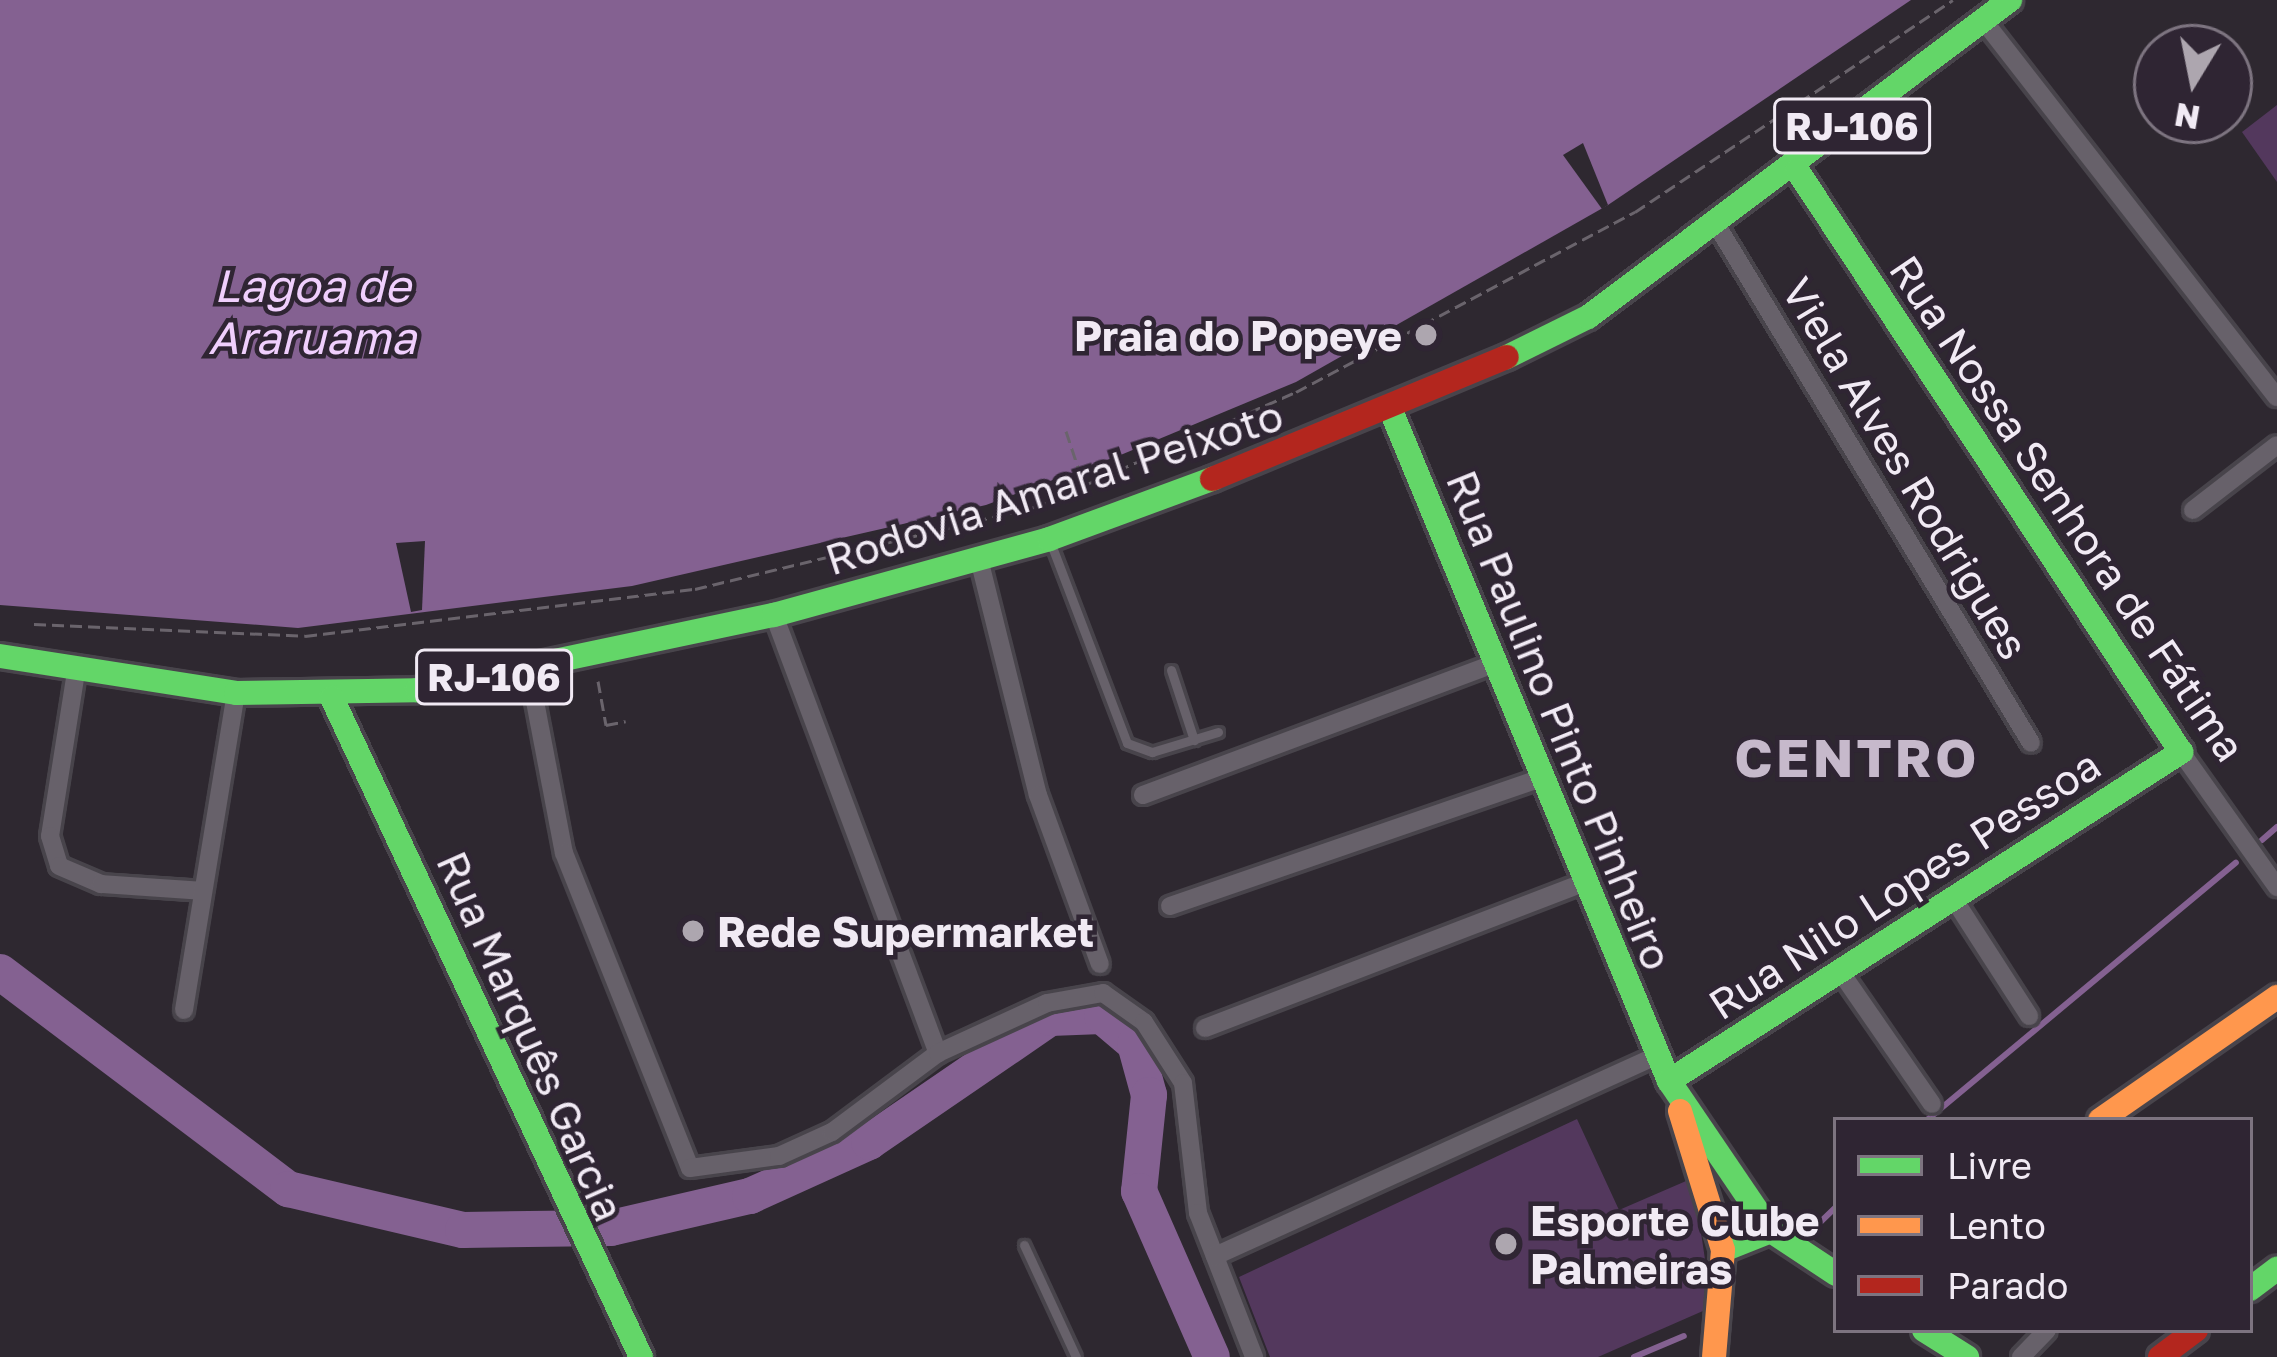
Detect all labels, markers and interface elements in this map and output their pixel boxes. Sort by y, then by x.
north arrow [2133,24,2253,144]
road number: RJ-106 [1771,93,1933,159]
text: N [2171,96,2203,138]
street label: Rua Nossa Senhora de Fátima [1880,246,2256,770]
water label: Lagoa de Araruama [208,259,416,365]
street label: Viela Alves Rodrigues [1772,268,2040,668]
place label: Praia do Popeye [1074,310,1402,360]
marker: Praia do Popeye [1413,322,1439,348]
street label: Rodovia Amaral Peixoto [819,389,1289,585]
street label: Rua Paulino Pinto Pinheiro [1437,463,1683,977]
road number: RJ-106 [413,644,575,710]
district label: CENTRO [1734,725,1980,789]
street label: Rua Nilo Lopes Pessoa [1699,739,2109,1029]
street label: Rua Marquês Garcia [427,844,635,1228]
place label: Rede Supermarket [717,906,1094,956]
marker: Rede Supermarket [680,918,706,944]
legend [1833,1117,2253,1333]
text: Livre [1947,1144,2032,1187]
place label: Esporte Clube Palmeiras [1530,1195,1820,1294]
text: Lento [1947,1204,2046,1247]
marker: Esporte Clube Palmeiras [1493,1231,1519,1257]
text: Parado [1947,1264,2068,1307]

